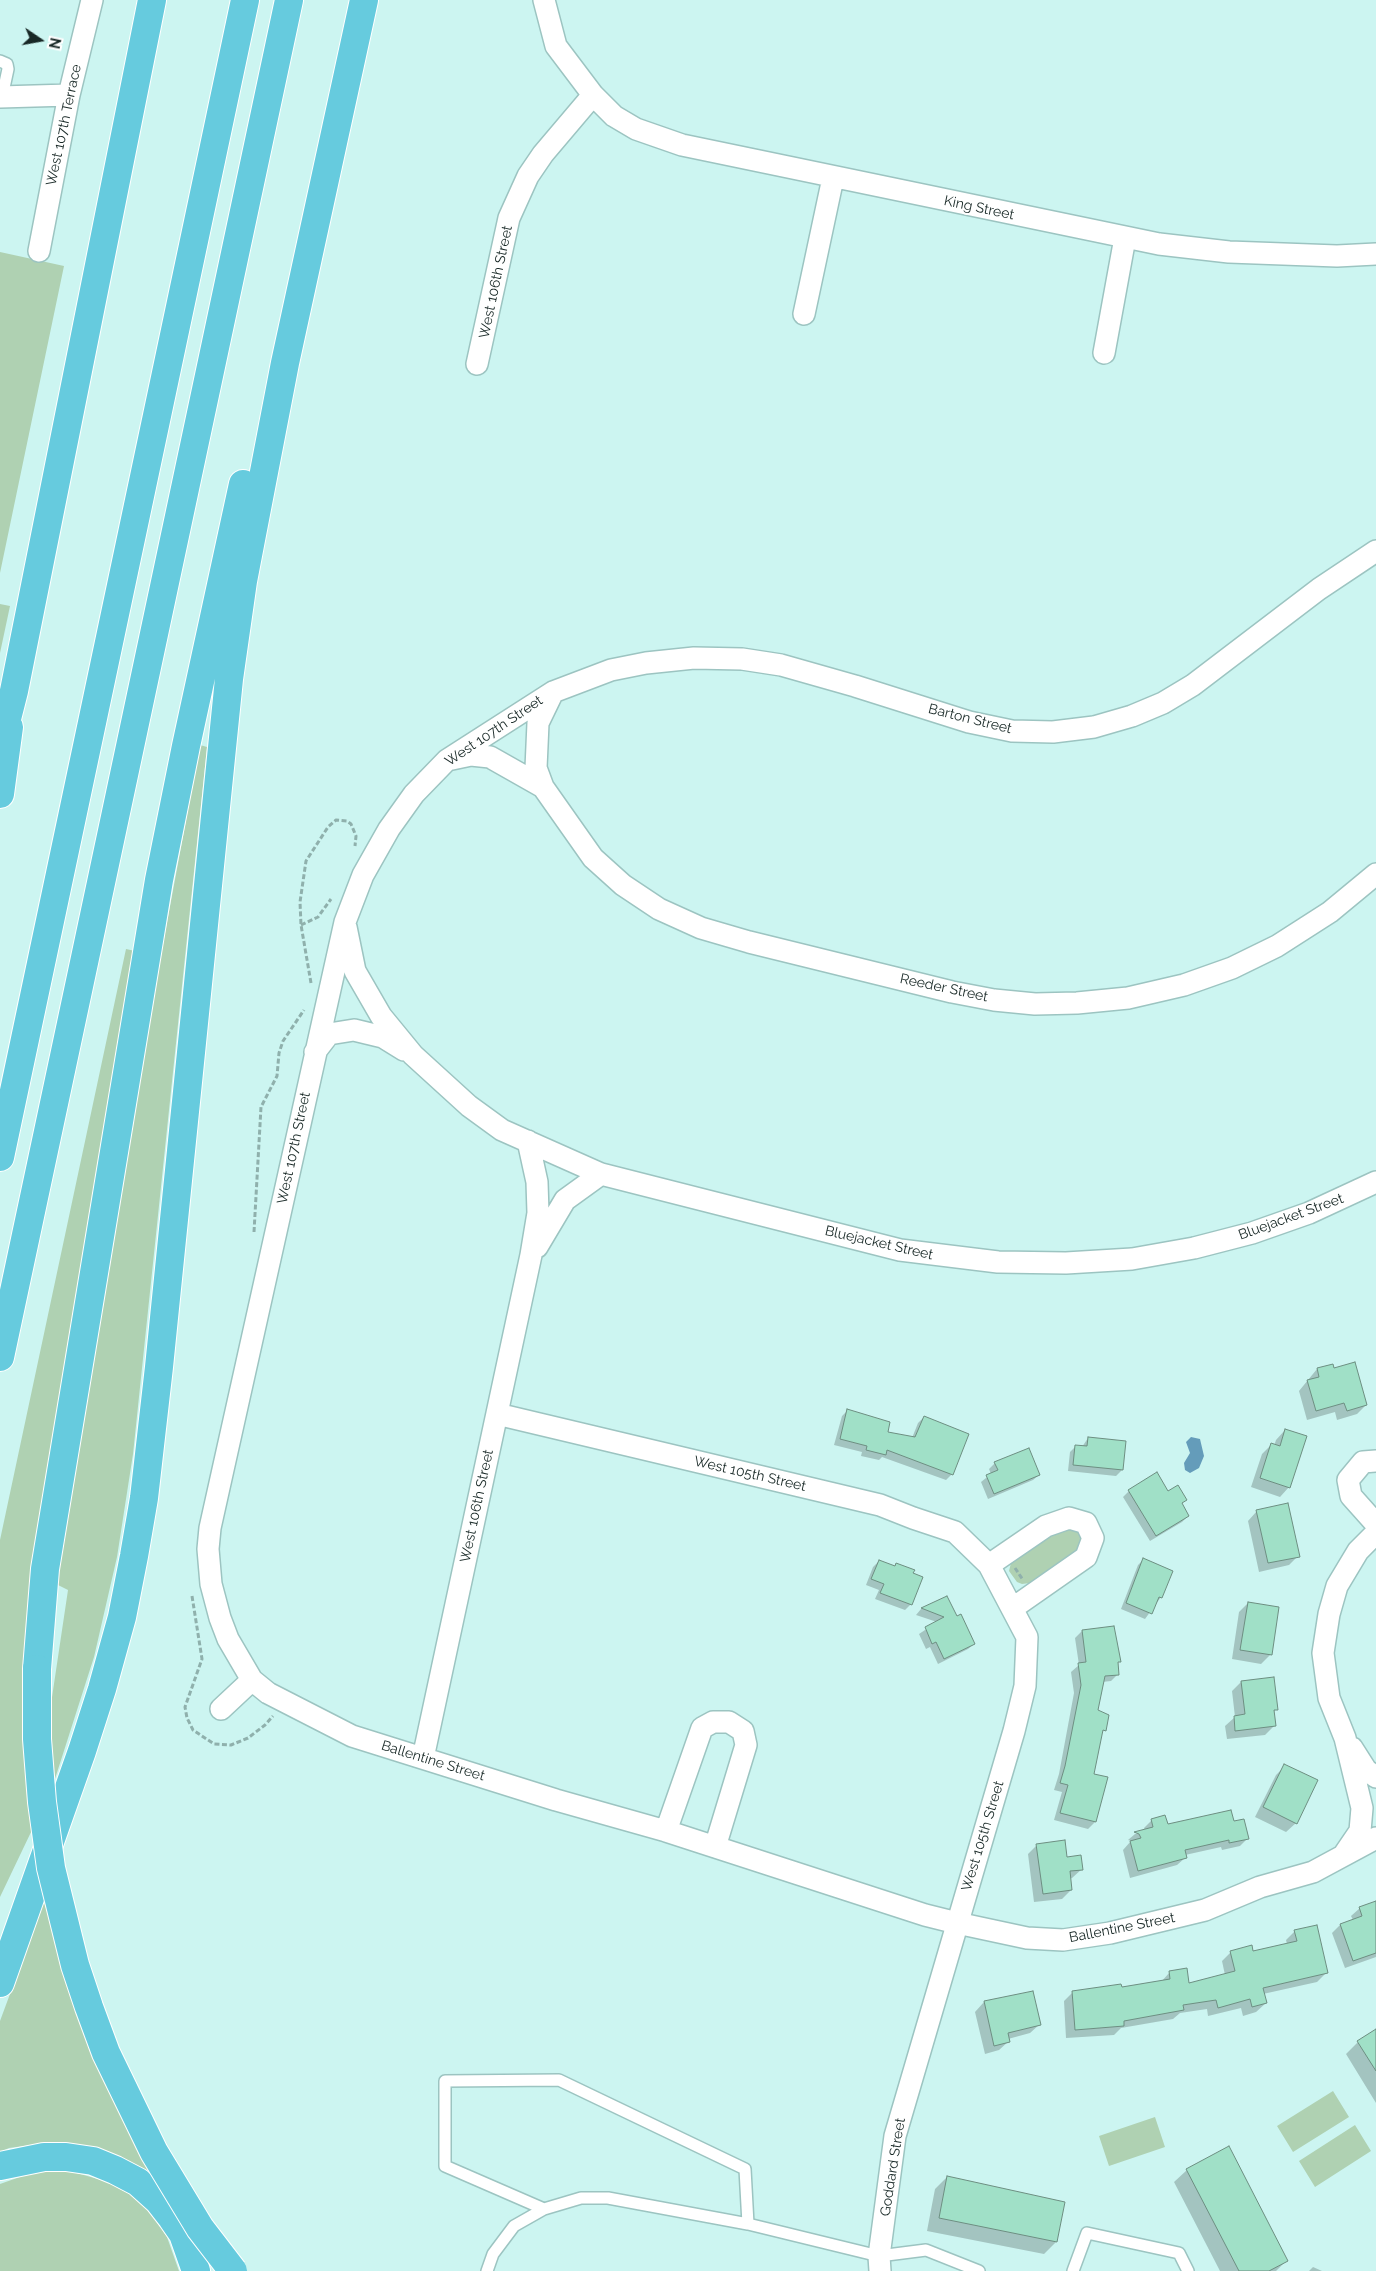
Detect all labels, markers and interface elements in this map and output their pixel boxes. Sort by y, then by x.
north arrow [15,15,65,65]
text: N [46,36,64,50]
street label: West 107th Terrace [43,63,85,187]
street label: King Street [942,192,1016,224]
street label: West 106th Street [476,224,516,340]
street label: West 107th Street [442,692,546,770]
street label: Barton Street [927,701,1013,737]
street label: Reeder Street [898,970,990,1006]
street label: West 107th Street [274,1090,314,1206]
street label: Bluejacket Street [1236,1190,1346,1244]
street label: Bluejacket Street [823,1222,935,1264]
street label: West 106th Street [457,1448,497,1564]
street label: West 105th Street [692,1453,808,1495]
street label: Ballentine Street [379,1737,487,1785]
street label: West 105th Street [958,1779,1008,1893]
street label: Ballentine Street [1068,1910,1176,1946]
street label: Goddard Street [877,2117,909,2217]

